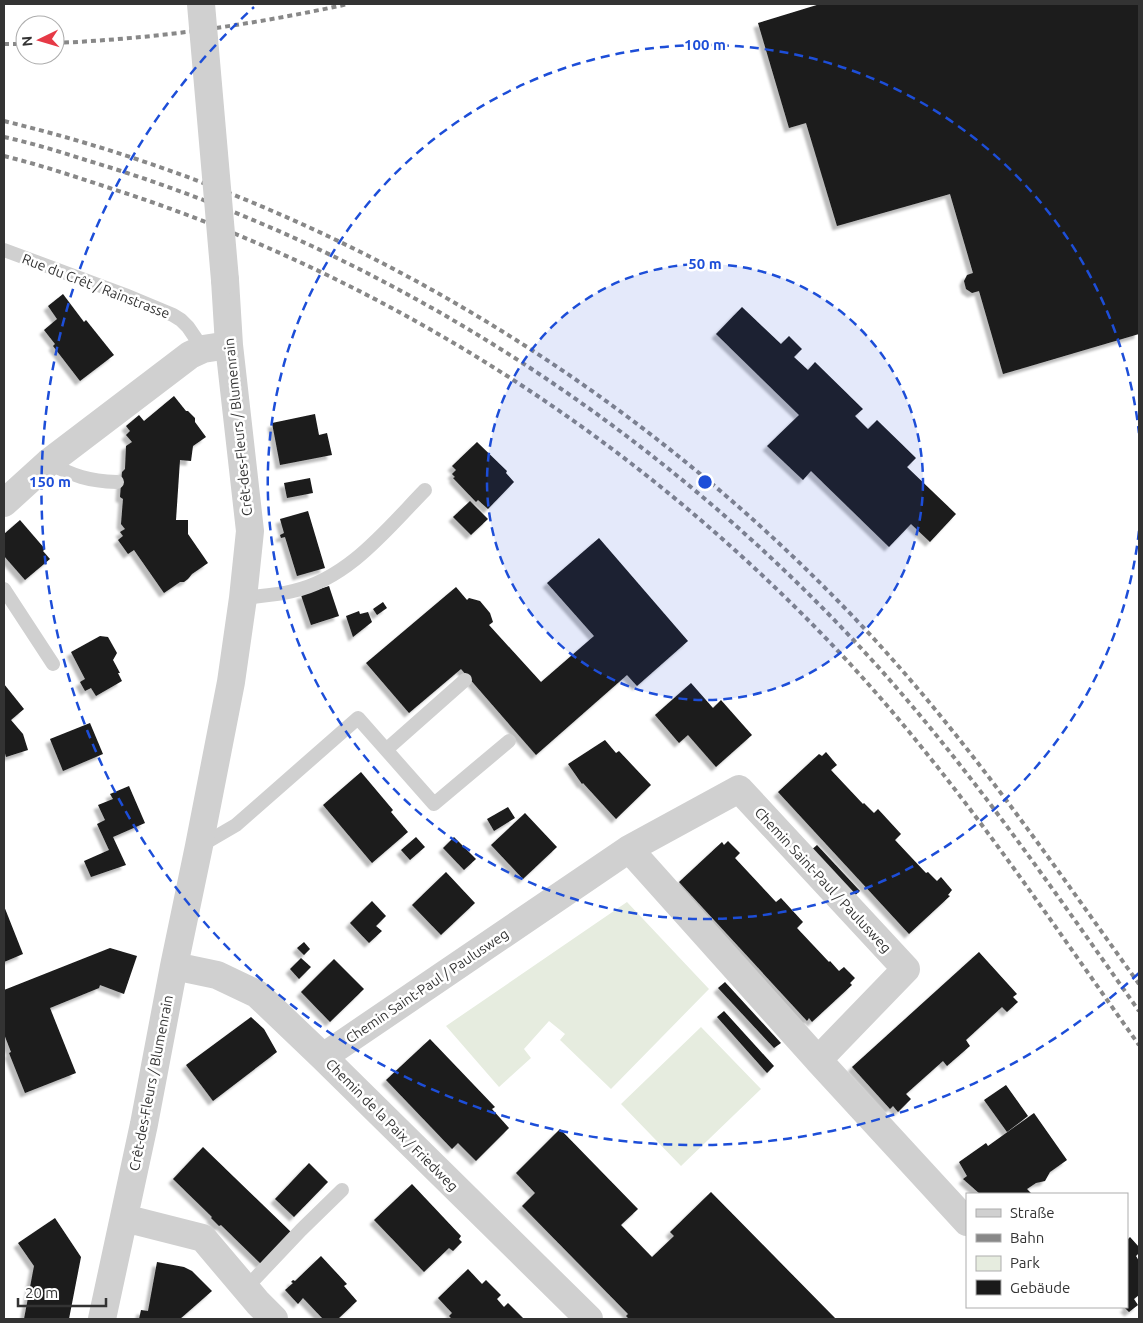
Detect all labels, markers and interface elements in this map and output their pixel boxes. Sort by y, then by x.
north arrow [15,15,65,65]
text: N [19,35,35,47]
text: 100 m [684,36,726,53]
street label: Rue du Crêt / Rainstrasse [20,250,172,322]
text: 50 m [688,255,722,272]
street label: Crêt-des-Fleurs / Blumenrain [221,337,255,517]
text: 150 m [29,473,71,490]
centre of rings [696,473,714,491]
street label: Chemin Saint-Paul / Paulusweg [751,804,895,956]
street label: Chemin Saint-Paul / Paulusweg [343,926,511,1046]
street label: Crêt-des-Fleurs / Blumenrain [126,994,176,1172]
street label: Chemin de la Paix / Friedweg [323,1056,461,1194]
legend [966,1193,1128,1308]
text: Straße [1010,1204,1054,1221]
text: Bahn [1010,1229,1044,1246]
text: Park [1010,1254,1040,1271]
scale bar [18,1276,105,1308]
text: Gebäude [1010,1279,1070,1296]
text: 20 m [25,1284,58,1301]

